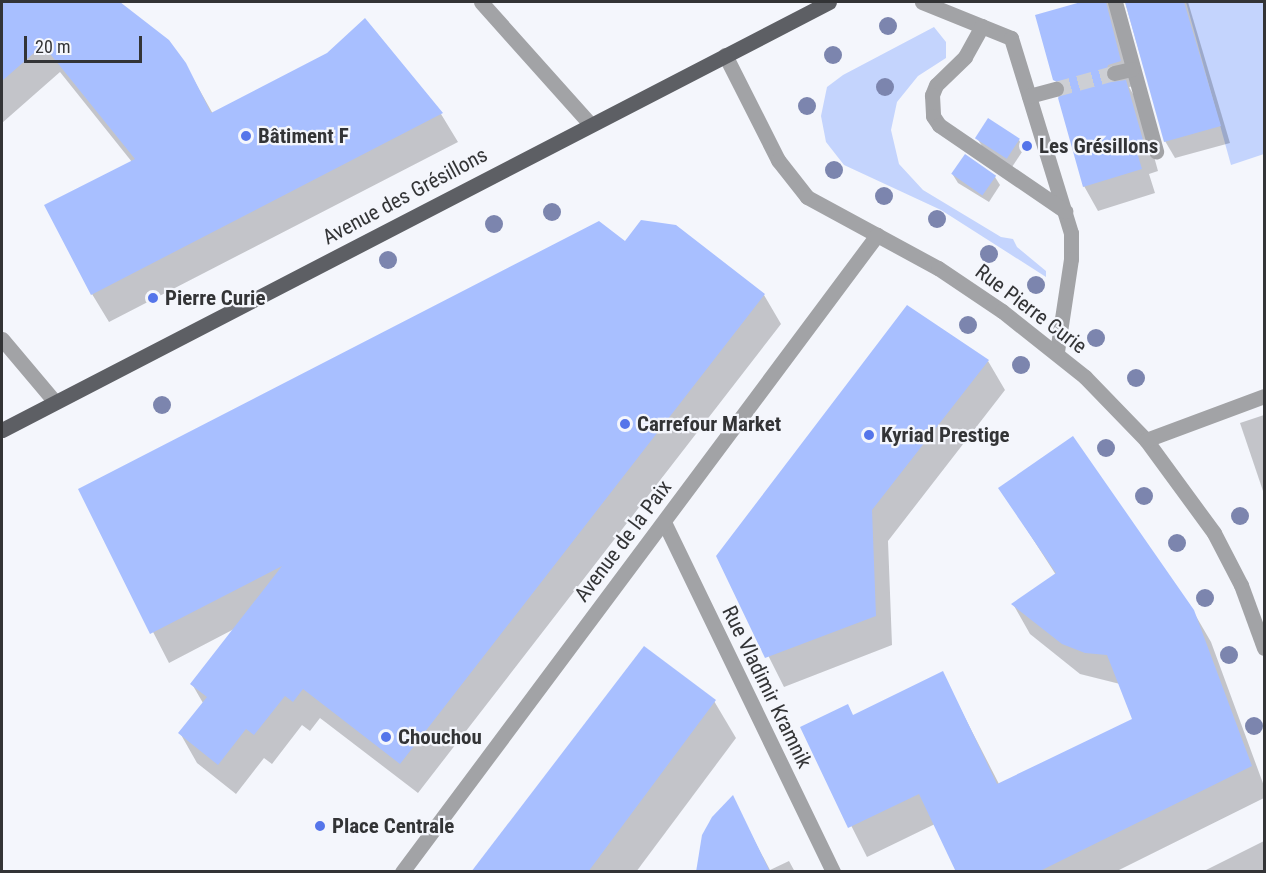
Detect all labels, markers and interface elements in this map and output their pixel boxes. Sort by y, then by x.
scale bar [27,24,146,62]
text: 20 m [35,36,70,57]
place label: Bâtiment F [258,123,349,149]
marker: Bâtiment F [239,129,253,143]
place label: Les Grésillons [1039,133,1158,159]
marker: Les Grésillons [1020,139,1034,153]
street label: Avenue des Grésillons [318,142,492,250]
street label: Rue Pierre Curie [970,259,1092,359]
place label: Pierre Curie [165,285,265,311]
marker: Pierre Curie [146,291,160,305]
place label: Carrefour Market [637,411,781,437]
marker: Carrefour Market [618,417,632,431]
place label: Kyriad Prestige [881,422,1010,448]
marker: Kyriad Prestige [862,428,876,442]
street label: Avenue de la Paix [569,475,677,607]
street label: Rue Vladimir Kramnik [717,602,817,772]
place label: Chouchou [398,724,482,750]
marker: Chouchou [379,730,393,744]
place label: Place Centrale [332,813,454,839]
marker: Place Centrale [313,819,327,833]

